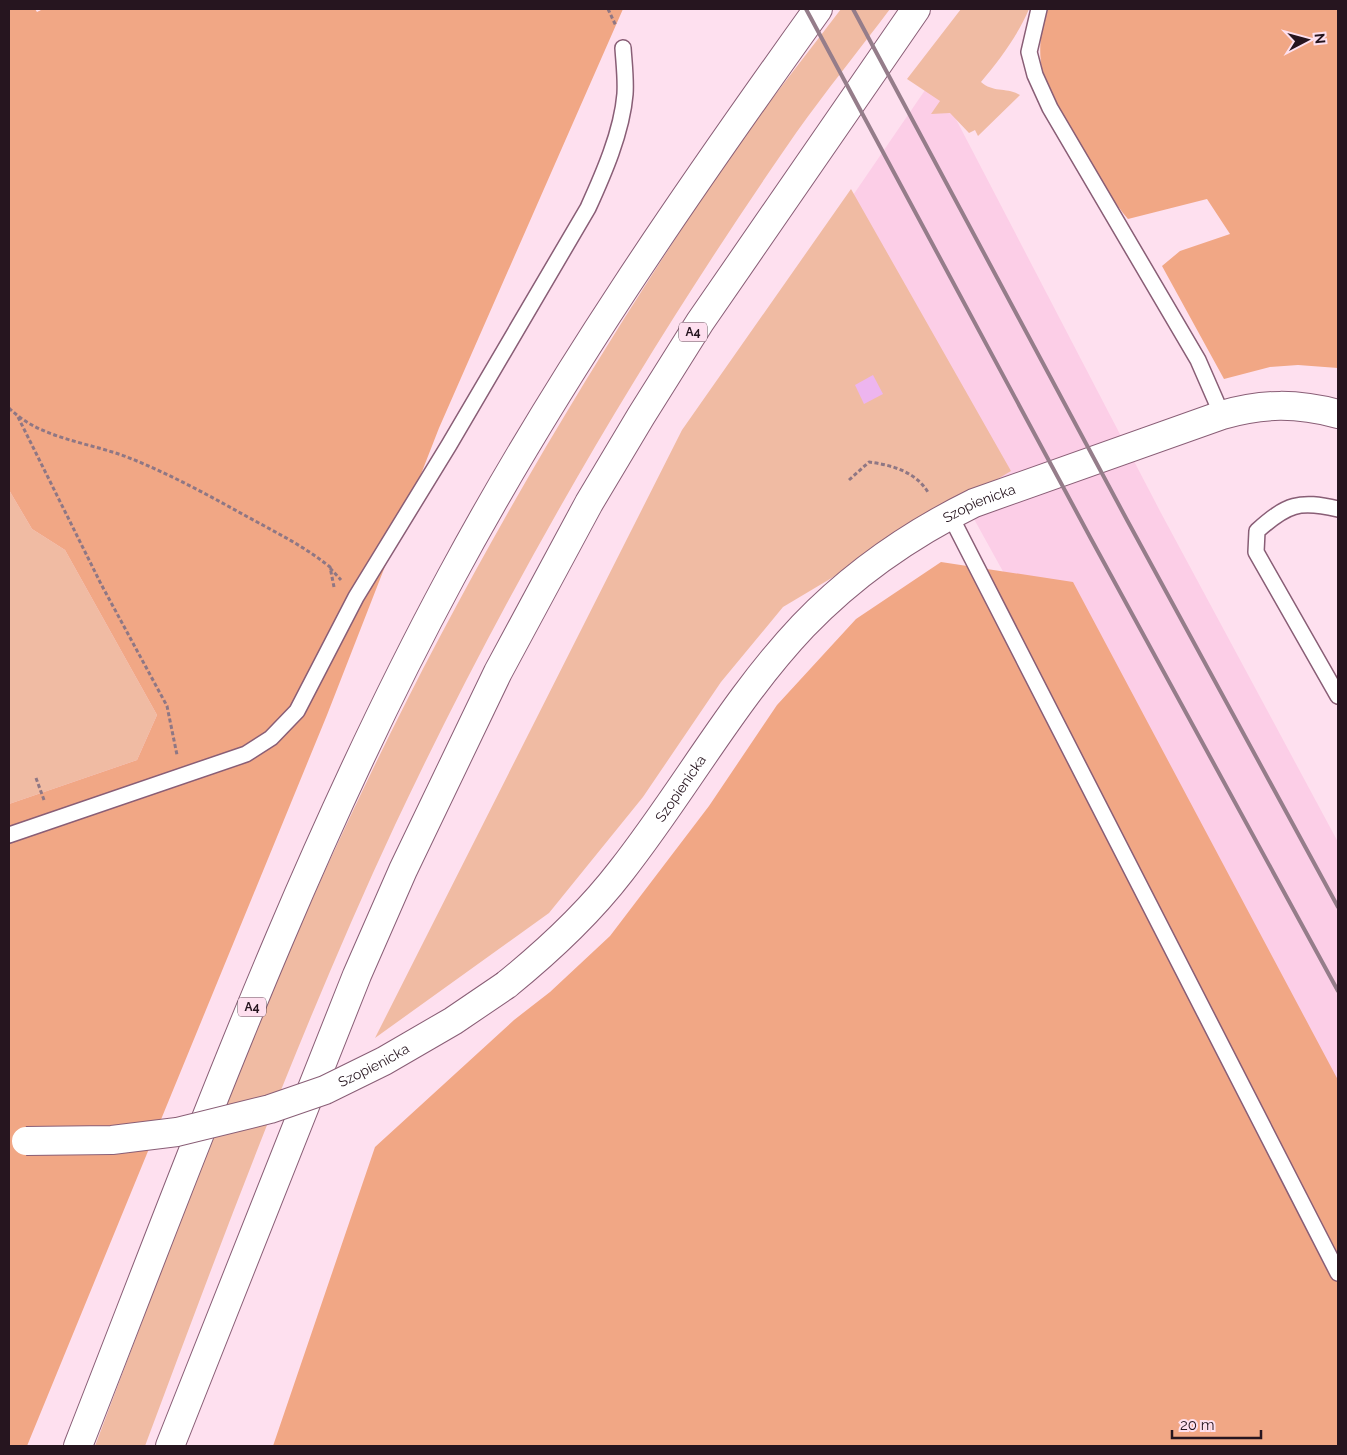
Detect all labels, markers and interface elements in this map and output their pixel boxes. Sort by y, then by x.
north arrow [1282,15,1332,65]
text: N [1311,32,1328,45]
road number: A4 [679,322,707,342]
street label: Szopienicka [940,481,1017,526]
street label: Szopienicka [652,752,709,825]
road number: A4 [238,998,266,1016]
street label: Szopienicka [336,1040,412,1090]
scale bar [1172,1408,1261,1440]
text: 20 m [1180,1416,1215,1434]

